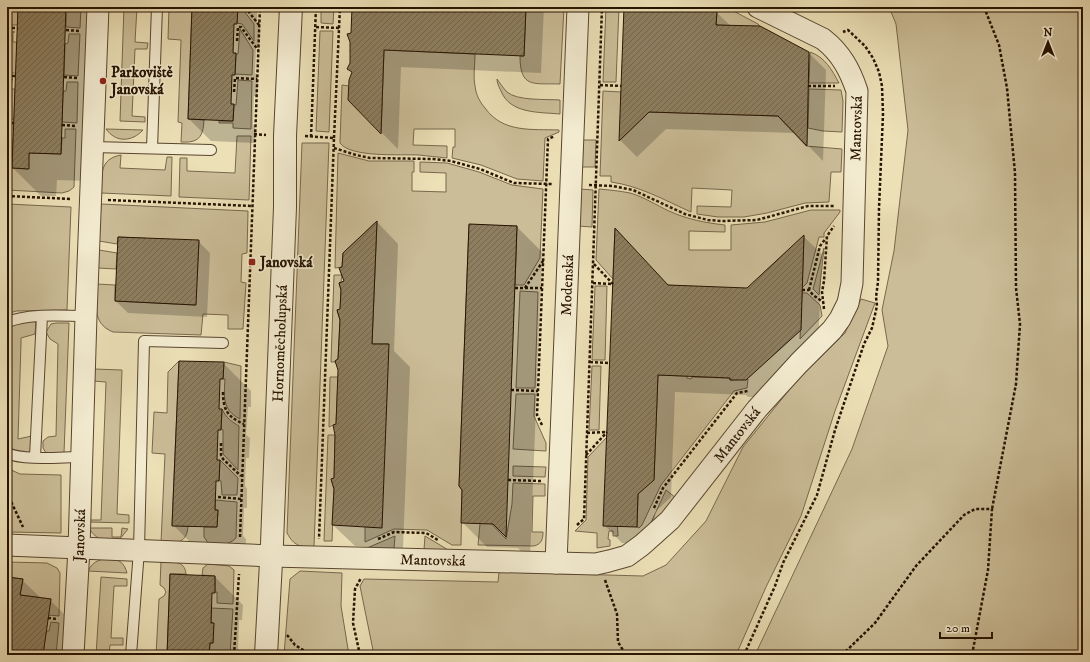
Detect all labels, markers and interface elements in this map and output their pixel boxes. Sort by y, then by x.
north arrow [1028,22,1068,62]
text: N [1043,26,1053,40]
place label: Parkoviště Janovská [109,63,173,99]
marker: Parkoviště Janovská [98,76,108,86]
street label: Mantovská [846,95,867,161]
place label: Janovská [258,253,313,272]
street label: Modenská [557,254,578,316]
marker: Janovská [247,257,257,267]
street label: Hornoměcholupská [268,284,292,402]
street label: Mantovská [710,403,765,466]
street label: Janovská [69,508,90,564]
street label: Mantovská [400,550,466,571]
scale bar [940,614,992,640]
text: 20 m [946,621,970,636]

